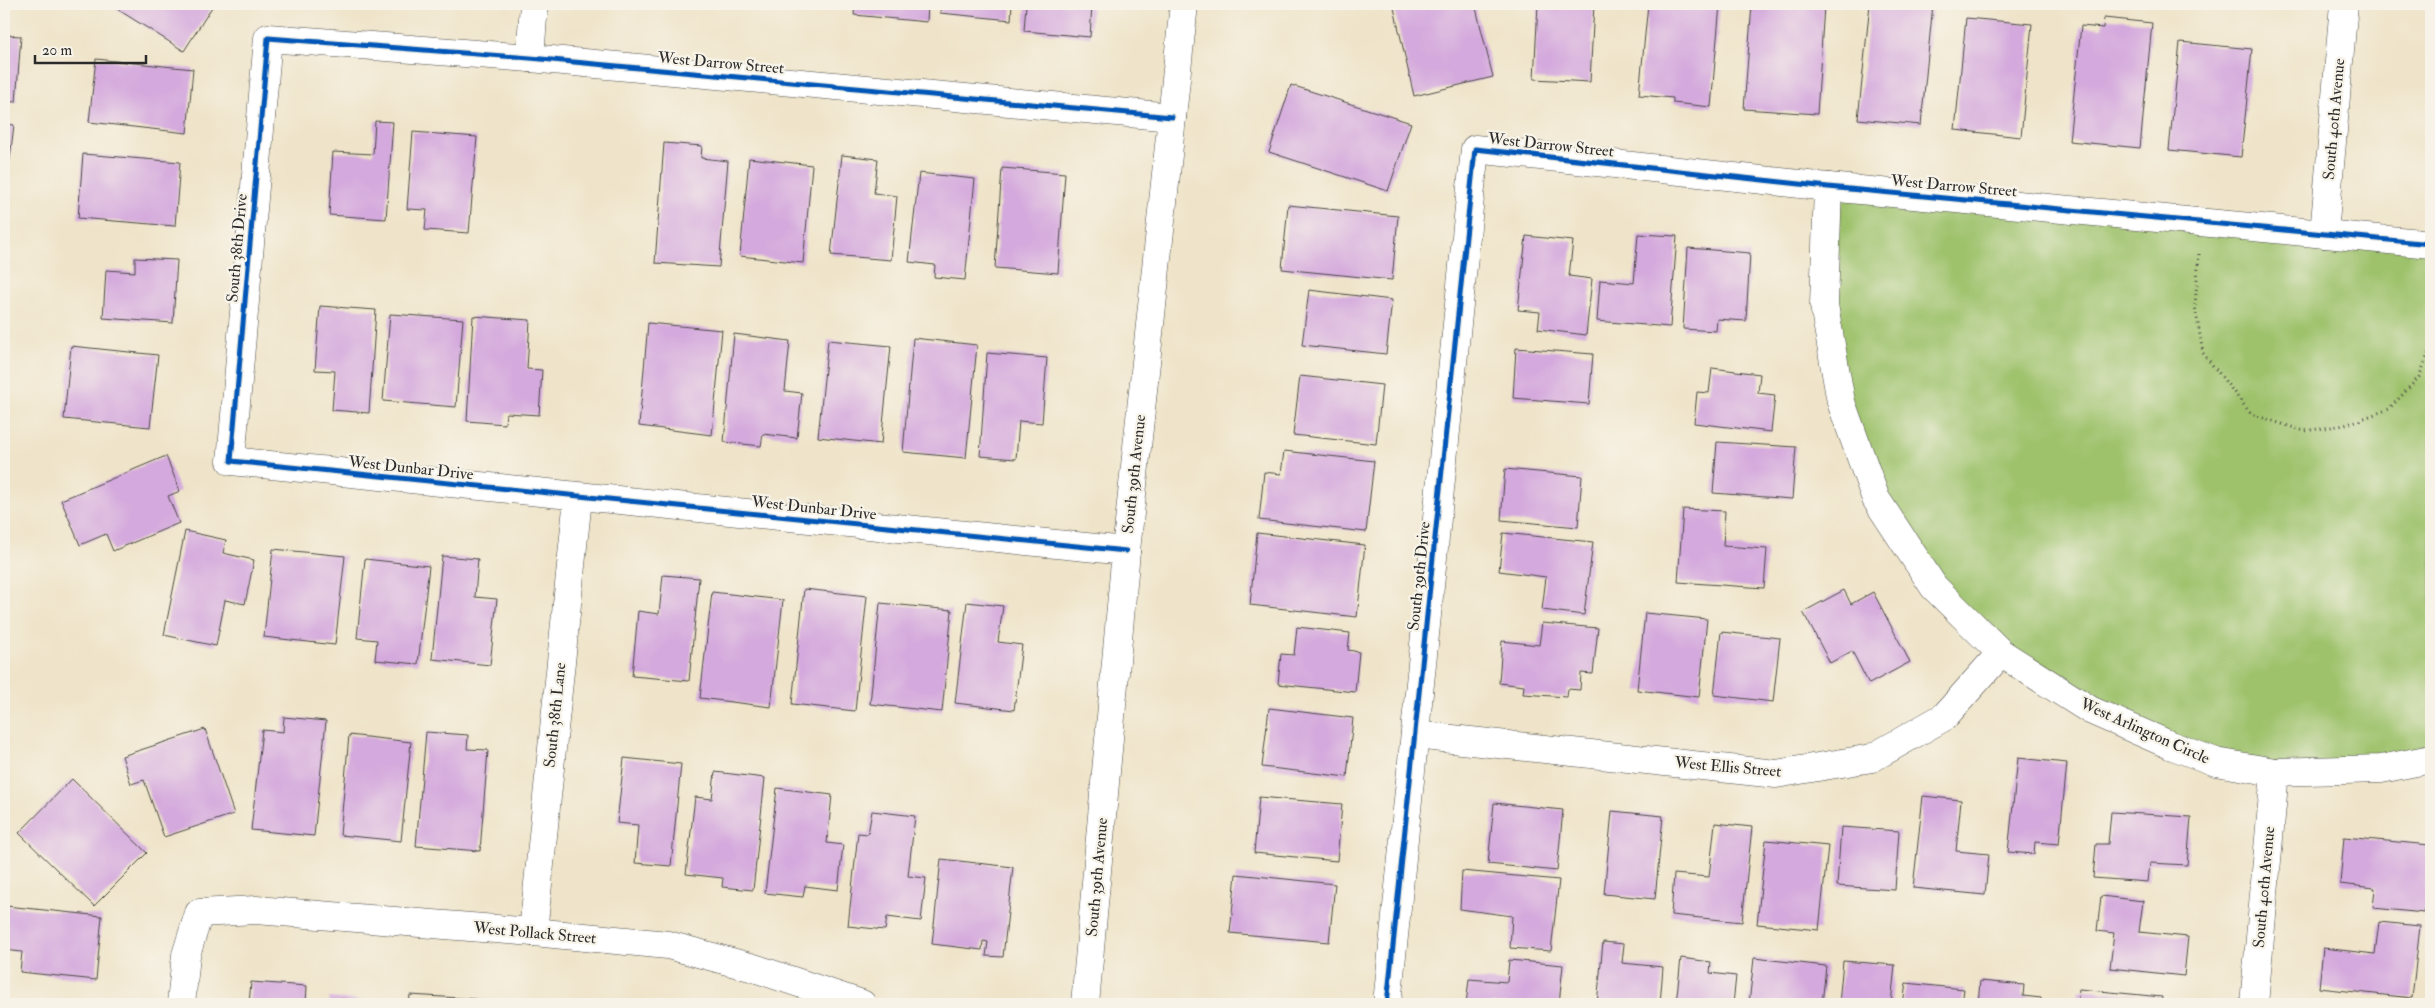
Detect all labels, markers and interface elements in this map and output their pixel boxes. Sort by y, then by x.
scale bar [35,32,146,64]
text: 20 m [42,41,72,60]
street label: West Darrow Street [656,47,785,78]
street label: South 40th Avenue [2319,57,2349,181]
street label: West Darrow Street [1486,128,1615,162]
street label: West Darrow Street [1889,170,2018,201]
street label: South 38th Drive [222,193,252,303]
street label: South 39th Avenue [1118,413,1150,534]
street label: West Dunbar Drive [347,451,475,485]
street label: West Dunbar Drive [750,491,878,525]
street label: South 39th Drive [1403,520,1435,632]
street label: South 38th Lane [540,661,570,768]
street label: West Arlington Circle [2076,693,2213,769]
street label: West Ellis Street [1673,752,1782,782]
street label: South 39th Avenue [1082,816,1112,937]
street label: South 40th Avenue [2249,825,2279,949]
street label: West Pollack Street [472,918,597,948]

